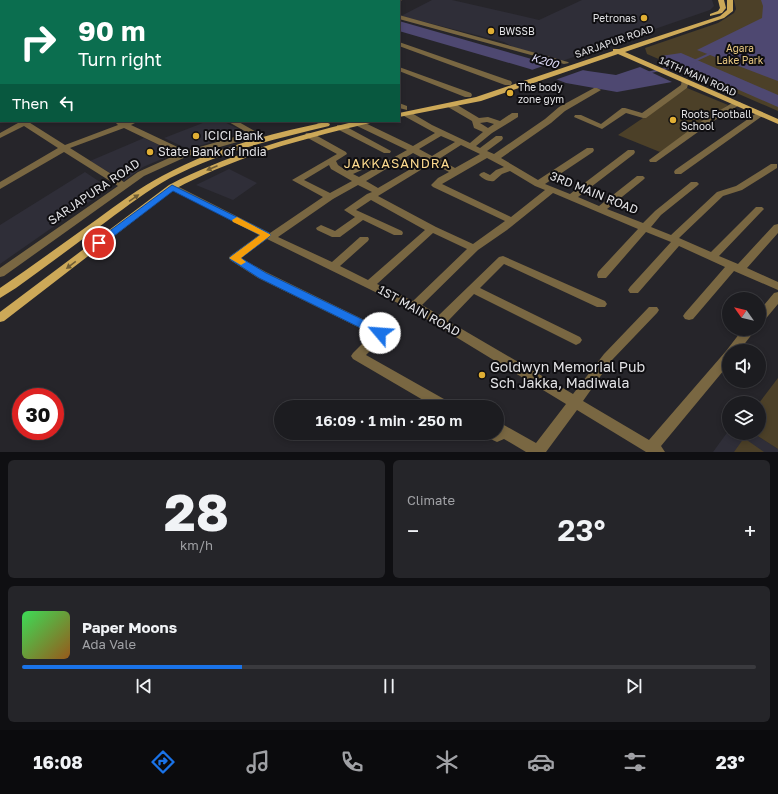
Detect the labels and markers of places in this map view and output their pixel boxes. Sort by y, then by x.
place label: Petronas [593,12,636,24]
marker: Petronas [639,13,649,23]
place label: BWSSB [499,25,535,37]
marker: BWSSB [486,26,496,36]
place label: The body zone gym [518,81,564,105]
marker: The body zone gym [505,88,515,98]
place label: Roots Football School [681,108,752,132]
marker: Roots Football School [668,115,678,125]
place label: ICICI Bank [204,128,264,143]
marker: ICICI Bank [191,131,201,141]
place label: State Bank of India [158,144,267,159]
marker: State Bank of India [145,147,155,157]
pin [82,226,116,260]
place label: Goldwyn Memorial Pub Sch Jakka, Madiwala [490,358,645,391]
marker: Goldwyn Memorial Pub Sch Jakka, Madiwala [477,370,487,380]

